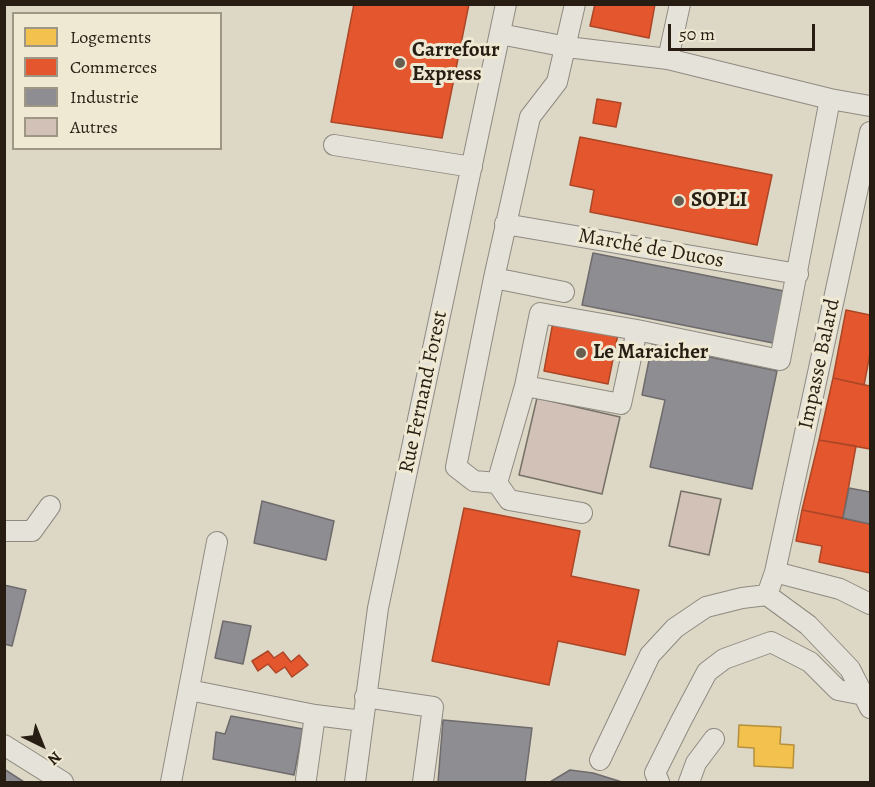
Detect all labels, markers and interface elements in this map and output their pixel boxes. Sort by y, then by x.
legend [12,12,222,150]
scale bar [671,12,818,50]
text: 50 m [679,22,715,46]
text: Logements [70,25,151,49]
place label: Carrefour Express [412,38,500,88]
text: Commerces [70,55,157,79]
marker: Carrefour Express [393,56,407,70]
text: Industrie [70,85,139,109]
text: Autres [70,115,118,139]
place label: SOPLI [691,188,747,214]
marker: SOPLI [672,194,686,208]
street label: Marché de Ducos [576,224,726,274]
street label: Impasse Balard [794,297,846,431]
street label: Rue Fernand Forest [394,308,454,476]
place label: Le Maraicher [593,340,708,366]
marker: Le Maraicher [574,346,588,360]
north arrow [12,715,72,775]
text: N [43,746,66,770]

